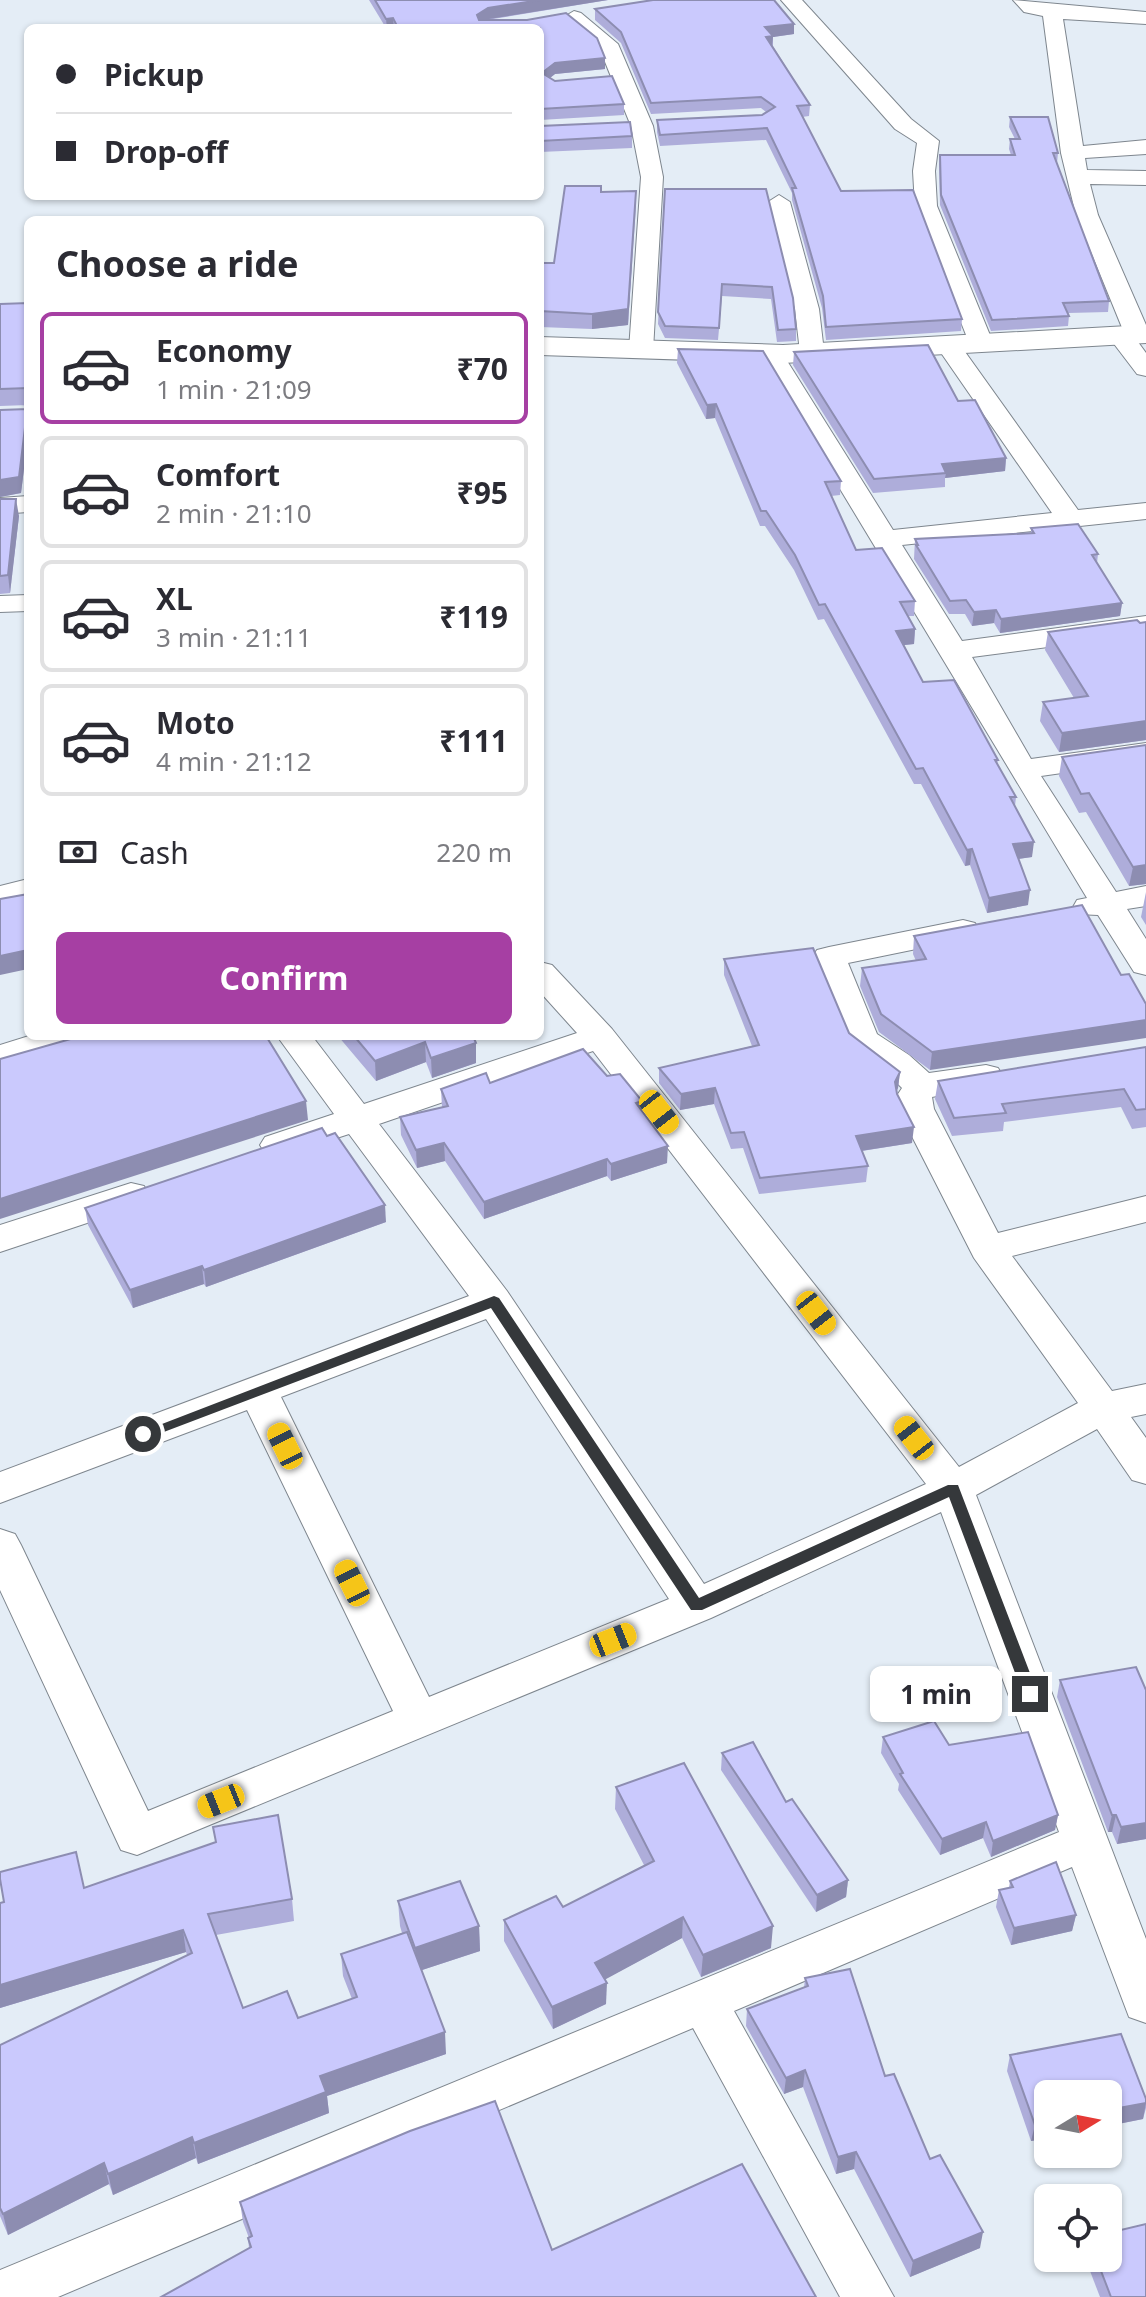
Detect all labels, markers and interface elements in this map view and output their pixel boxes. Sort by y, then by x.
text: Pickup [104,54,204,95]
text: Drop-off [104,131,228,172]
text: Choose a ride [56,239,298,288]
text: Economy [156,330,292,371]
icon: car [60,332,132,404]
text: ₹70 [457,348,508,389]
text: 1 min · 21:09 [156,371,312,407]
text: Comfort [156,454,280,495]
icon: car [60,456,132,528]
text: ₹95 [457,472,508,513]
text: 2 min · 21:10 [156,495,312,531]
text: XL [156,578,193,619]
icon: car [60,580,132,652]
text: ₹119 [439,596,508,637]
text: 3 min · 21:11 [156,619,312,655]
text: Moto [156,702,235,743]
icon: car [60,704,132,776]
text: ₹111 [439,720,508,761]
text: 4 min · 21:12 [156,743,312,779]
icon: cash [56,830,100,874]
text: Cash [120,832,189,873]
text: 220 m [436,834,512,870]
button: Confirm [56,932,512,1024]
car [635,1086,683,1138]
car [792,1287,840,1339]
car [890,1412,938,1464]
route start [125,1416,161,1452]
car [264,1419,306,1473]
car [331,1556,373,1610]
car [586,1620,640,1660]
callout: 1 min [870,1666,1002,1722]
text: 1 min [900,1676,972,1712]
route end [1012,1676,1048,1712]
car [194,1781,248,1821]
north arrow [1034,2080,1122,2168]
map controls [1034,2080,1122,2272]
button: locate [1034,2184,1122,2272]

